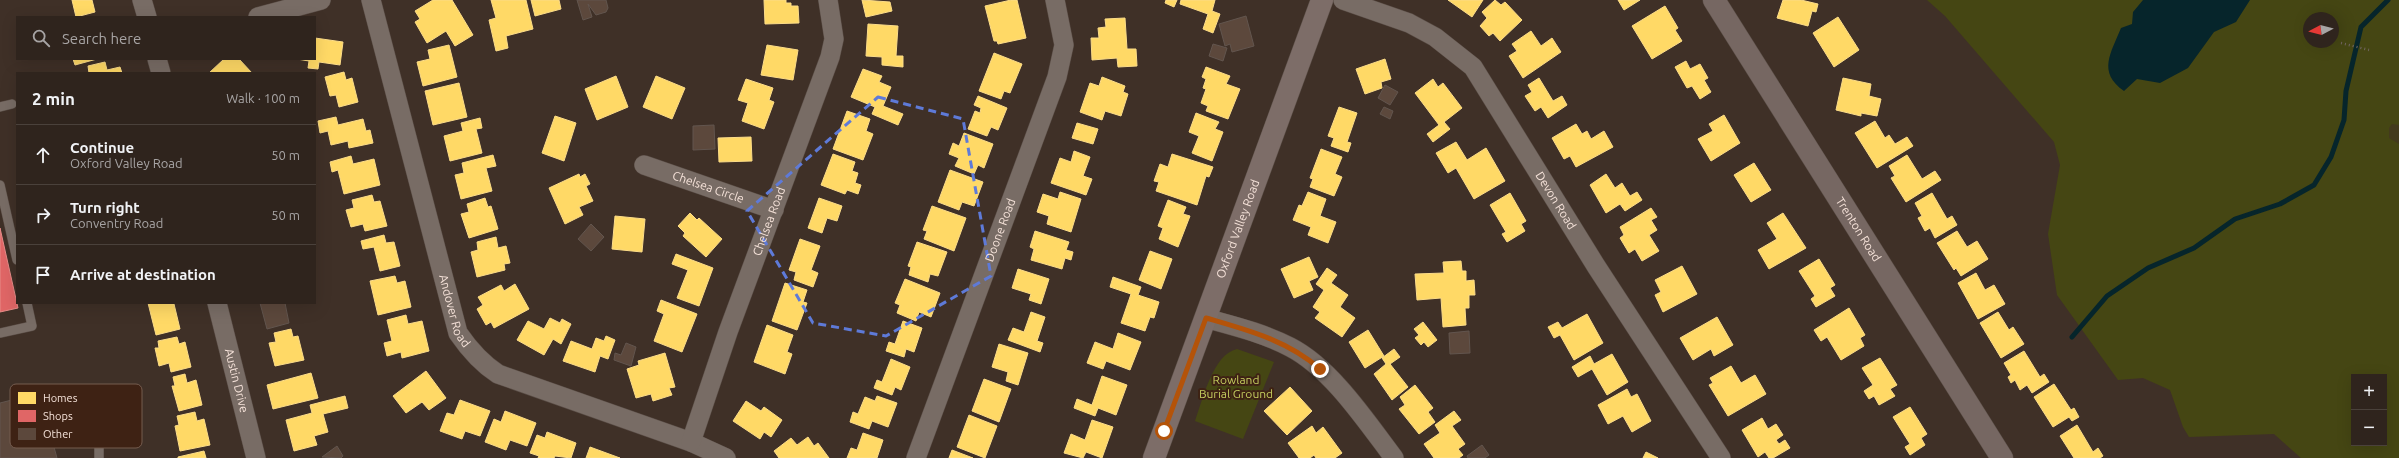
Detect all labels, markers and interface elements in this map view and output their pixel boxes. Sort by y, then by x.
north arrow [2303,12,2339,48]
search box [16,16,316,60]
icon: search [30,27,52,49]
text: Search here [62,30,141,47]
text: 2 min [32,89,75,108]
text: Walk · 100 m [226,91,300,105]
text: Continue [70,139,134,156]
icon: ahead [32,144,54,166]
text: 50 m [271,148,300,162]
text: Oxford Valley Road [70,156,183,170]
street label: Chelsea Circle [671,168,746,205]
street label: Devon Road [1533,169,1579,232]
street label: Oxford Valley Road [1214,178,1262,280]
street label: Chelsea Road [750,185,787,257]
street label: Trenton Road [1834,195,1884,264]
street label: Doone Road [982,197,1018,263]
text: Turn right [70,199,140,216]
icon: right [32,204,54,226]
text: 50 m [271,208,300,222]
text: Conventry Road [70,216,163,230]
icon: arrive [32,264,54,286]
text: Arrive at destination [70,266,216,283]
street label: Andover Road [437,273,473,349]
street label: Austin Drive [223,347,251,414]
route end [1311,360,1329,378]
park label: Rowland Burial Ground [1199,373,1273,400]
map controls [2351,374,2387,446]
button: + [2351,374,2387,410]
legend [10,384,142,448]
text: Homes [43,392,78,404]
text: Shops [43,410,73,422]
button: − [2351,410,2387,446]
route start [1155,422,1173,440]
text: Other [43,428,73,440]

